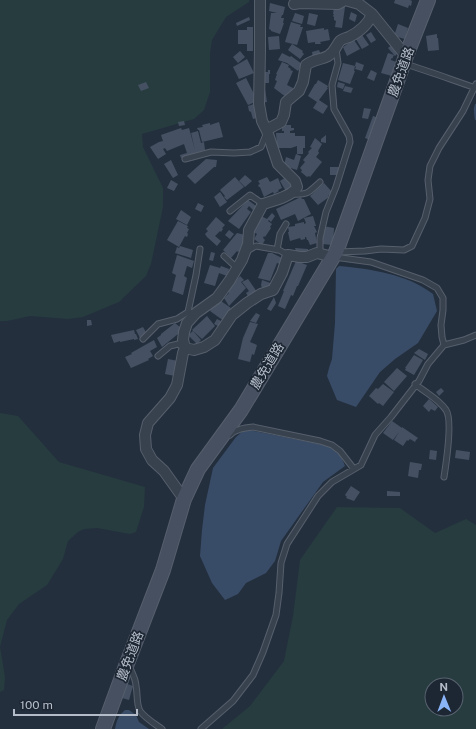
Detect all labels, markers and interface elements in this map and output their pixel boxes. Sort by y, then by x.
street label: 農免道路 [385,45,417,99]
street label: 農免道路 [247,340,287,392]
street label: 農免道路 [114,629,146,683]
north arrow [424,677,464,717]
text: N [439,681,448,693]
scale bar [14,691,137,717]
text: 100 m [20,698,53,712]

